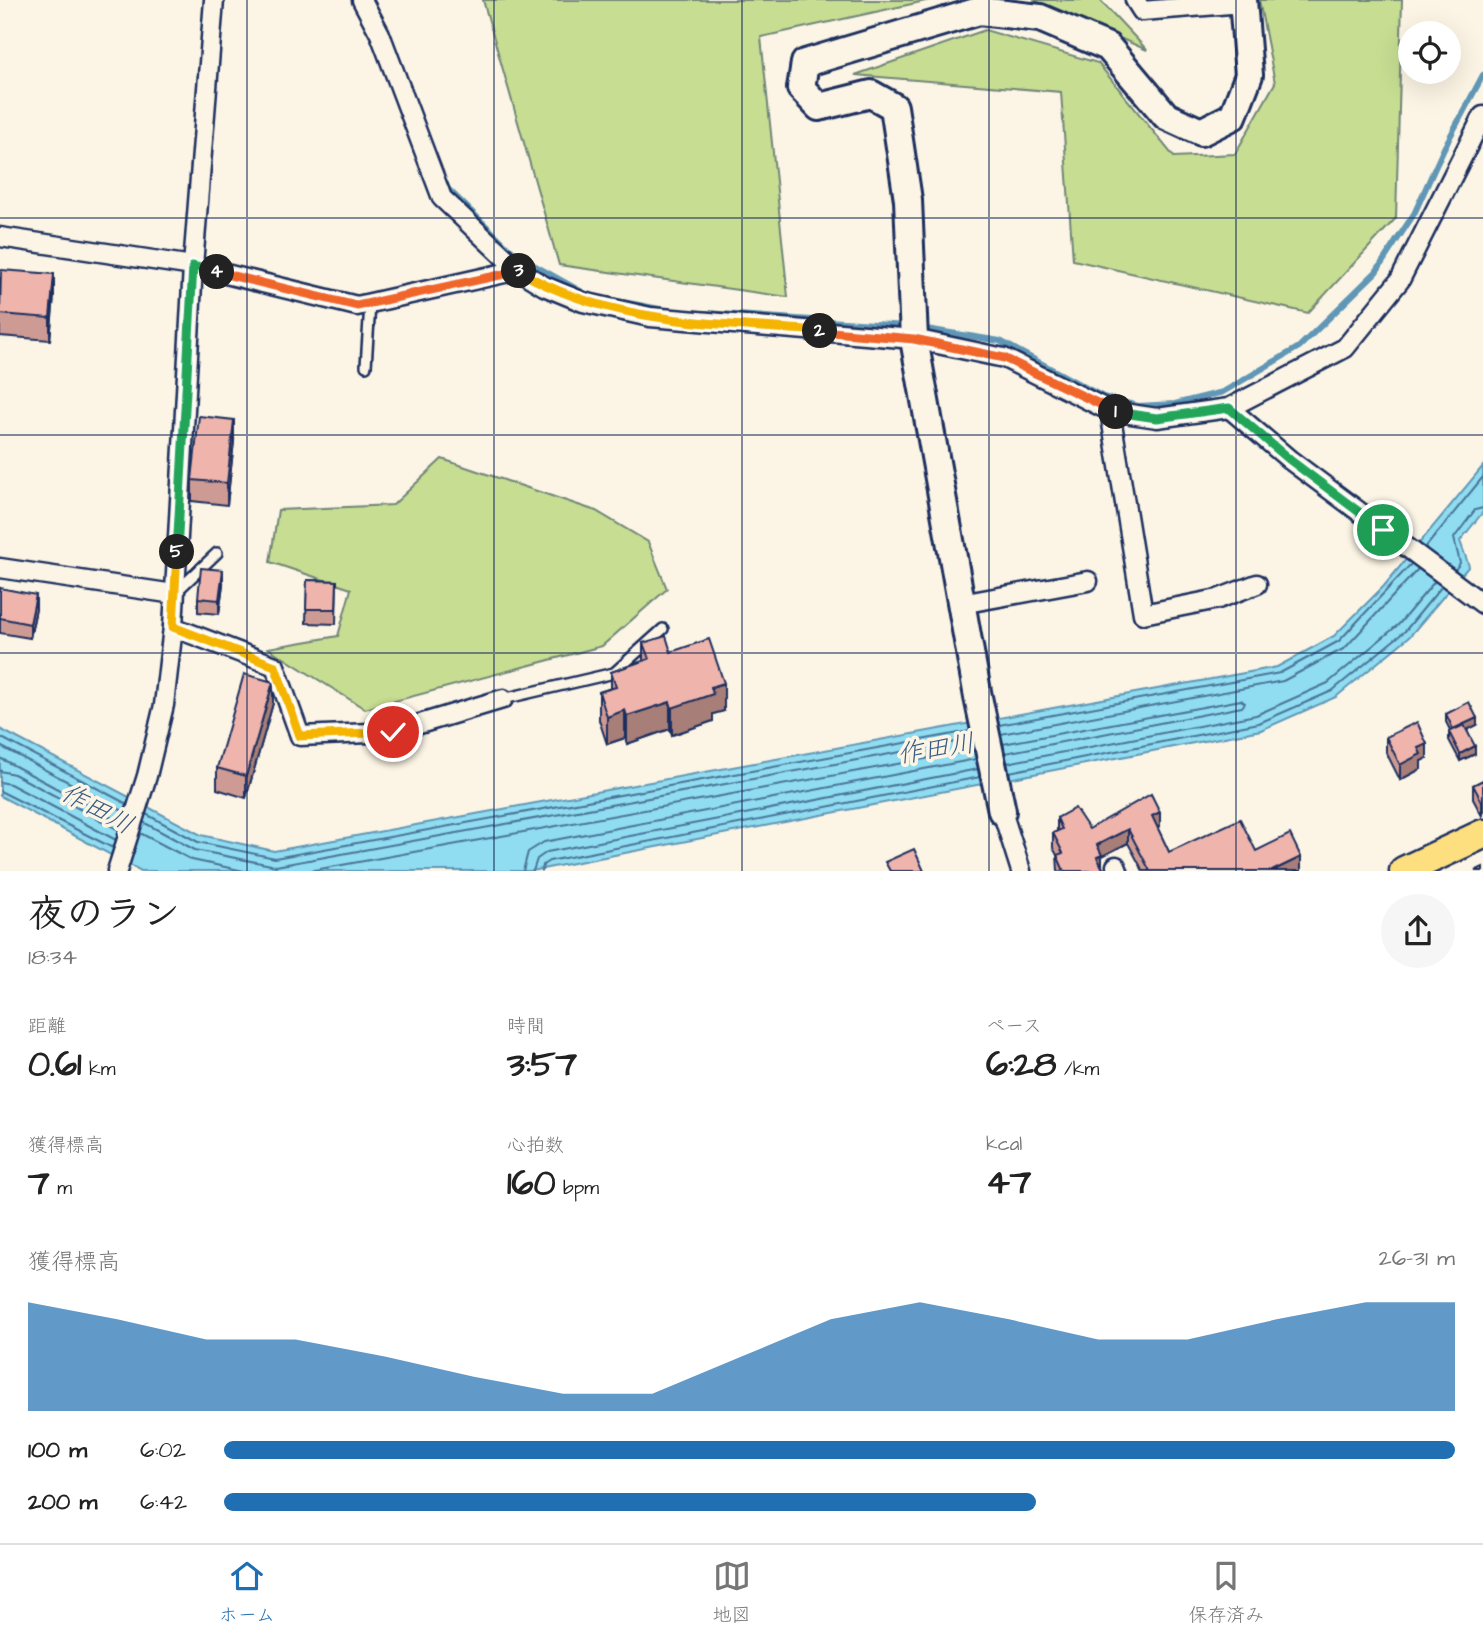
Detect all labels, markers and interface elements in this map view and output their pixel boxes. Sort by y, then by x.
map controls [1398,21,1461,84]
button: locate [1398,21,1461,84]
pin: 4 [200,254,234,290]
pin: 3 [502,254,536,288]
text: 3 [514,257,523,284]
text: 4 [210,258,223,285]
pin: 2 [802,314,838,348]
text: 2 [814,317,825,344]
pin: 1 [1098,394,1134,430]
text: 1 [1114,398,1117,425]
pin [1353,500,1413,560]
icon: arrive [1364,511,1402,549]
pin: 5 [160,534,194,570]
text: 5 [170,538,183,565]
pin [363,702,423,762]
icon: check [374,713,412,751]
water label: 作田川 [895,725,977,773]
water label: 作田川 [54,775,140,843]
text: 夜のラン [28,889,180,941]
button: share [1381,894,1455,968]
text: 18:34 [28,941,77,973]
text: 距離 [28,1013,66,1040]
text: 時間 [507,1013,545,1040]
text: ペース [986,1013,1042,1040]
text: 0.61 [28,1040,81,1089]
text: 3:57 [507,1040,577,1089]
text: 6:28 [986,1040,1057,1089]
text: km [81,1056,116,1083]
text: /km [1057,1056,1099,1083]
text: kcal [986,1131,1022,1158]
text: 獲得標高 [28,1132,104,1159]
text: 心拍数 [507,1132,564,1159]
text: 47 [986,1158,1031,1207]
text: 7 [28,1159,50,1208]
text: 160 [507,1159,556,1208]
text: m [50,1175,72,1202]
text: bpm [556,1175,599,1202]
text: 26–31 m [1379,1242,1455,1274]
text: 獲得標高 [28,1246,120,1278]
text: 100 m [28,1434,87,1466]
text: 6:02 [140,1434,186,1466]
text: 200 m [28,1486,97,1518]
text: 6:42 [140,1486,187,1518]
tab: ホーム [219,1557,275,1629]
tab: 地図 [713,1557,751,1629]
tab: 保存済み [1188,1557,1264,1629]

